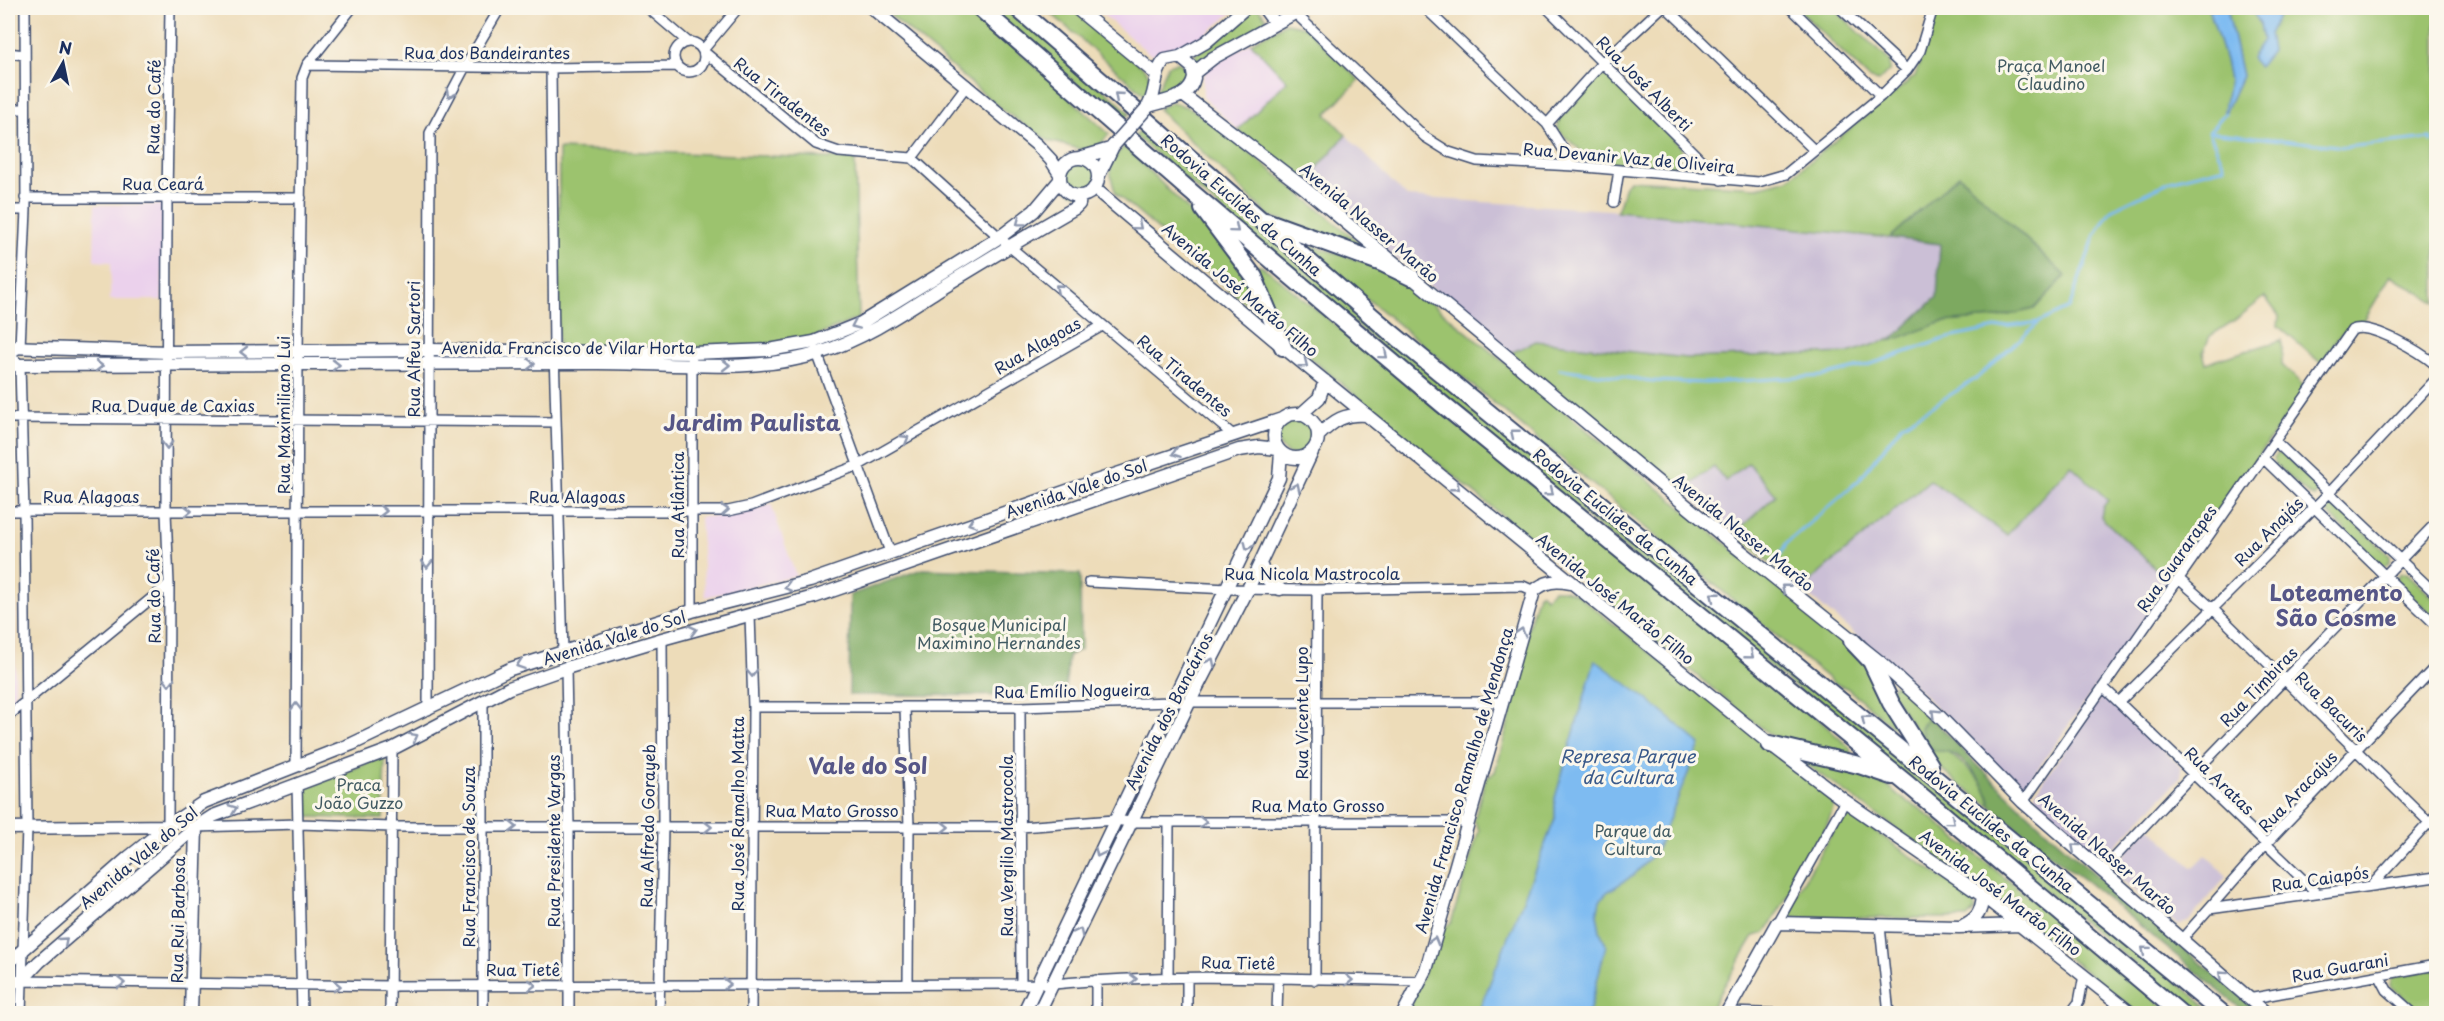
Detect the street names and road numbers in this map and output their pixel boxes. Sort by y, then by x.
street label: Rua José Alberti [1592,30,1698,136]
street label: Rua dos Bandeirantes [404,40,570,64]
street label: Rua Tiradentes [730,51,836,141]
street label: Rua do Café [140,59,166,155]
street label: Rodovia Euclides da Cunha [1156,127,1328,281]
street label: Rua Devanir Vaz de Oliveira [1522,136,1736,178]
street label: Avenida Nasser Marão [1295,156,1445,288]
street label: Rua Ceará [122,171,204,195]
street label: Avenida José Marão Filho [1158,216,1324,362]
street label: Rua Alfeu Sartori [401,281,425,417]
street label: Rua Alagoas [989,310,1085,380]
street label: Rua Tiradentes [1132,328,1238,422]
street label: Avenida Francisco de Vilar Horta [441,335,695,359]
street label: Rua Maximiliano Lui [271,336,295,494]
street label: Rua Duque de Caxias [91,393,255,417]
street label: Rodovia Euclides da Cunha [1528,442,1704,590]
street label: Rua Atlântica [665,452,689,558]
street label: Avenida Vale do Sol [1002,452,1150,524]
street label: Avenida Nasser Marão [1668,468,1820,597]
street label: Rua Alagoas [43,484,139,508]
street label: Rua Alagoas [529,484,625,508]
street label: Rua Anajás [2228,491,2308,571]
street label: Rua Guararapes [2130,500,2222,616]
street label: Avenida José Marão Filho [1532,527,1700,669]
street label: Rua do Café [140,548,166,644]
street label: Rua Nicola Mastrocola [1224,561,1400,585]
street label: Avenida Vale do Sol [539,604,689,670]
street label: Avenida Francisco Ramalho de Mendonça [1408,624,1518,936]
street label: Avenida dos Bancários [1118,628,1218,794]
street label: Rua Timbiras [2214,641,2302,731]
street label: Rua Vicente Lupo [1289,646,1313,780]
street label: Rua Bacuris [2290,665,2374,747]
street label: Rua Emílio Nogueira [994,677,1150,703]
street label: Rua José Ramalho Matta [725,717,749,911]
street label: Rua Aratas [2180,740,2260,820]
street label: Rua Alfredo Gorayeb [634,744,660,908]
street label: Rua Aracajus [2252,745,2342,837]
street label: Rodovia Euclides da Cunha [1904,749,2080,897]
street label: Rua Presidente Vargas [541,754,565,928]
street label: Rua Vergilio Mastrocola [994,755,1018,937]
street label: Rua Francisco de Souza [456,766,480,948]
street label: Avenida Nasser Marão [2034,786,2182,920]
street label: Rua Mato Grosso [1251,793,1385,817]
street label: Rua Mato Grosso [765,798,899,822]
street label: Avenida Vale do Sol [73,800,203,914]
street label: Avenida José Marão Filho [1915,823,2087,961]
street label: Rua Rui Barbosa [164,856,190,983]
street label: Rua Caiapós [2270,859,2370,897]
street label: Rua Guarani [2290,947,2390,987]
street label: Rua Tietê [1201,949,1276,975]
street label: Rua Tietê [486,957,561,981]

